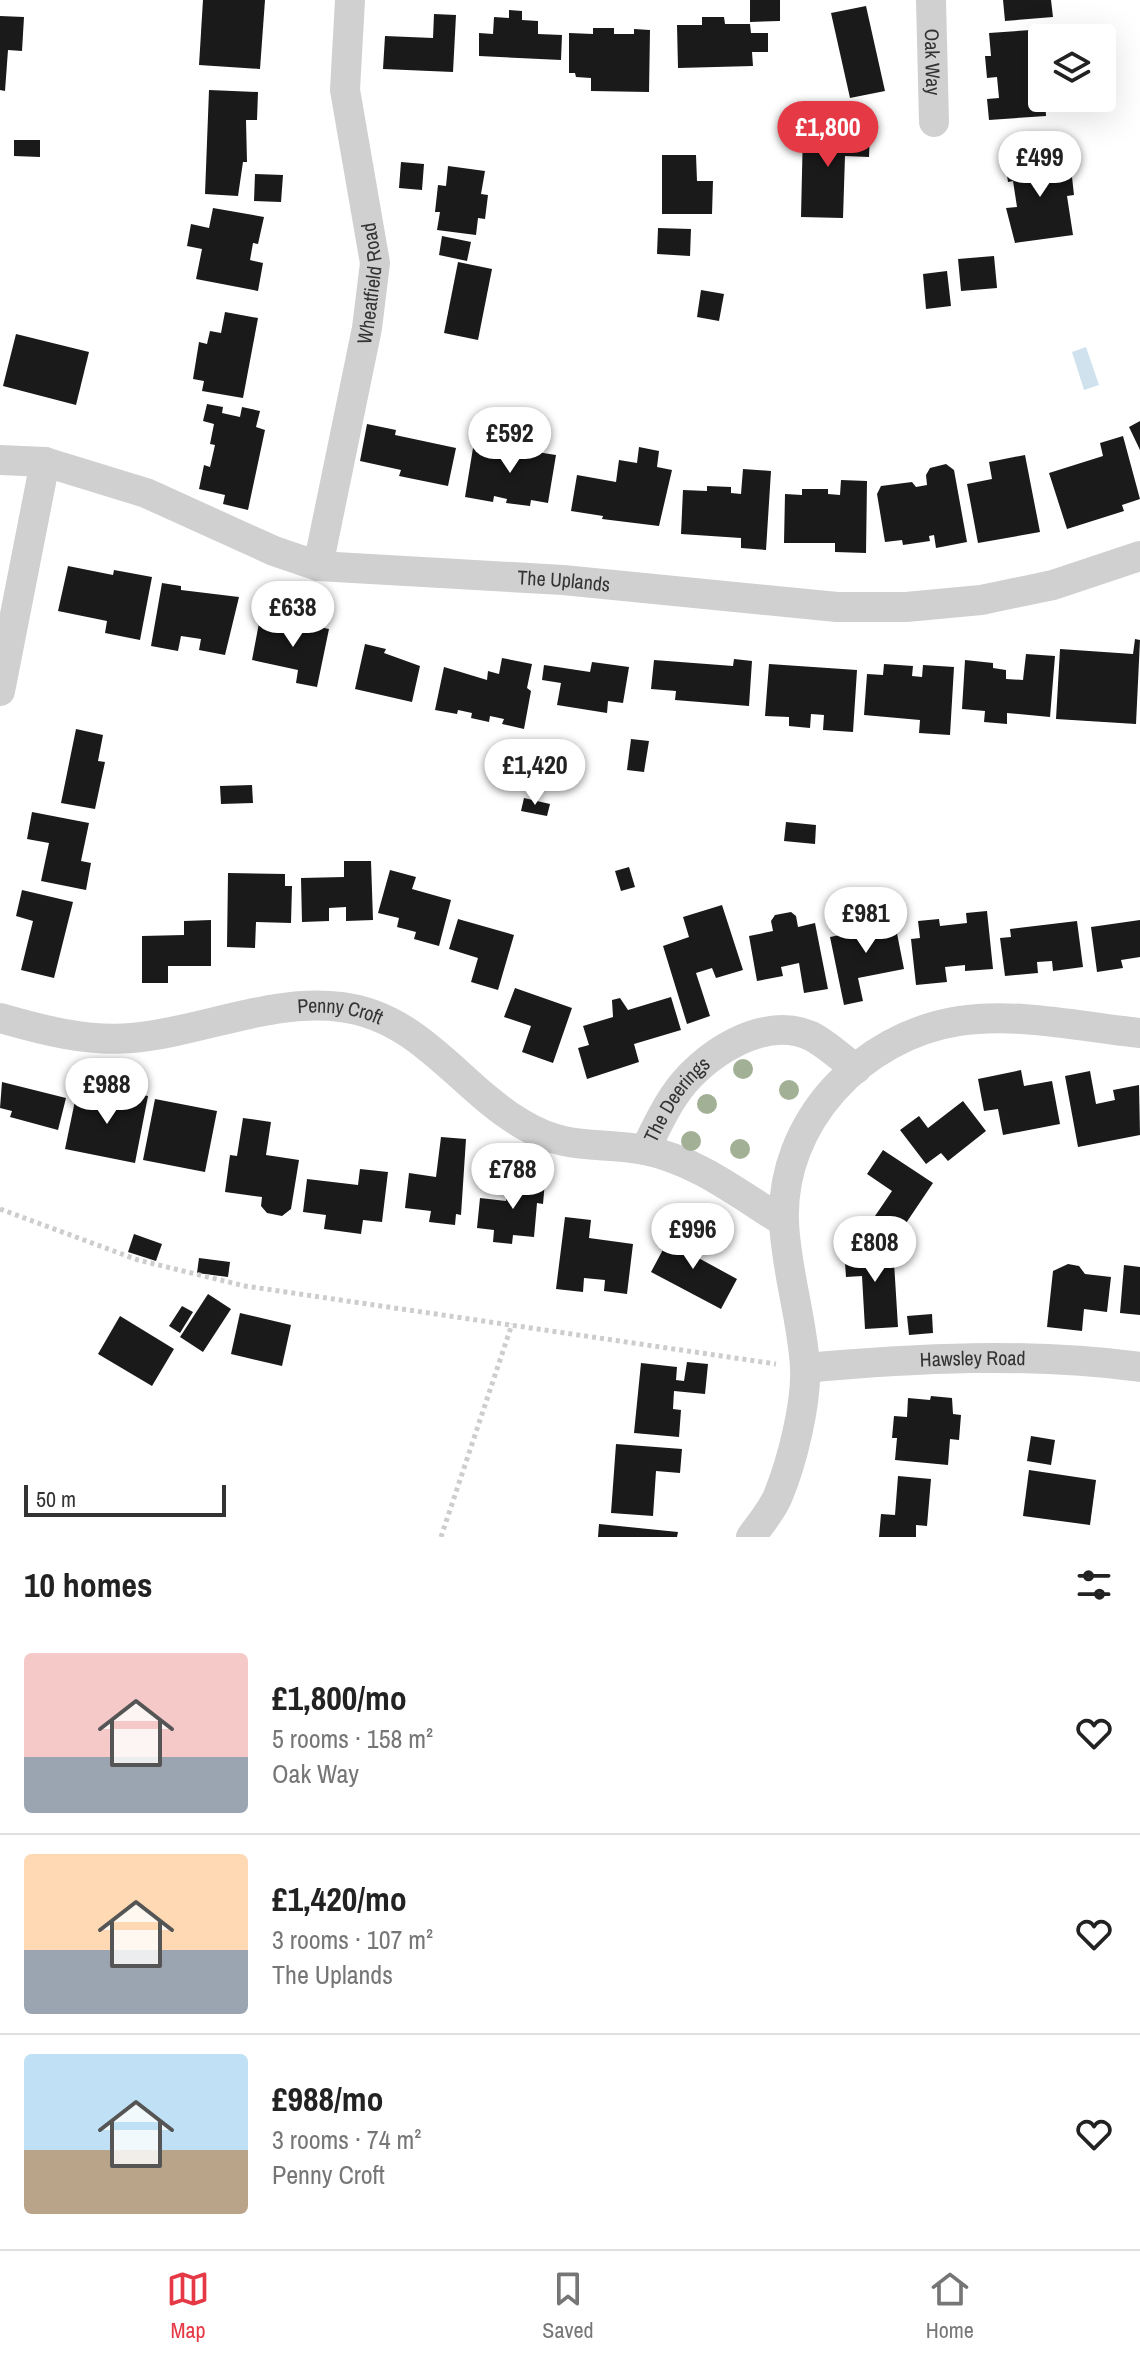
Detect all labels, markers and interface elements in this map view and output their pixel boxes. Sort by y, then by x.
map controls [1028,24,1116,112]
button: layers [1028,24,1116,112]
street label: Oak Way [919,28,947,97]
pin: £1,800 [763,101,893,169]
text: £1,800 [795,109,861,144]
pin: £499 [993,131,1087,199]
text: £499 [1016,139,1064,174]
street label: Wheatfield Road [350,221,388,346]
pin: £592 [463,407,557,475]
text: £592 [486,415,534,450]
street label: The Uplands [517,563,612,598]
pin: £638 [246,581,340,649]
text: £638 [269,589,317,624]
pin: £1,420 [470,739,600,807]
text: £1,420 [502,747,568,782]
pin: £981 [819,887,913,955]
text: £981 [842,895,890,930]
street label: Penny Croft [296,991,388,1031]
street label: The Deerings [637,1050,715,1147]
pin: £988 [60,1058,154,1126]
text: £988 [83,1066,131,1101]
pin: £788 [466,1143,560,1211]
text: £788 [489,1151,537,1186]
pin: £996 [646,1203,740,1271]
text: £996 [669,1211,717,1246]
pin: £808 [828,1216,922,1284]
text: £808 [851,1224,899,1259]
street label: Hawsley Road [919,1344,1026,1373]
scale bar [24,1481,226,1517]
text: 50 m [36,1484,76,1514]
text: 10 homes [24,1562,153,1608]
icon: filters [1072,1563,1116,1607]
text: £1,800/mo [272,1675,407,1721]
icon: home [88,1685,184,1781]
icon: heart [1072,1711,1116,1755]
text: 5 rooms · 158 m² [272,1721,433,1756]
text: Oak Way [272,1756,359,1791]
text: £1,420/mo [272,1876,407,1922]
icon: home [88,1886,184,1982]
icon: heart [1072,1912,1116,1956]
text: 3 rooms · 107 m² [272,1922,433,1957]
text: The Uplands [272,1957,393,1992]
text: £988/mo [272,2076,384,2122]
icon: home [88,2086,184,2182]
icon: heart [1072,2112,1116,2156]
text: 3 rooms · 74 m² [272,2122,421,2157]
text: Penny Croft [272,2157,385,2192]
tab: Map [166,2267,210,2345]
tab: Saved [542,2267,594,2345]
tab: Home [926,2267,974,2345]

